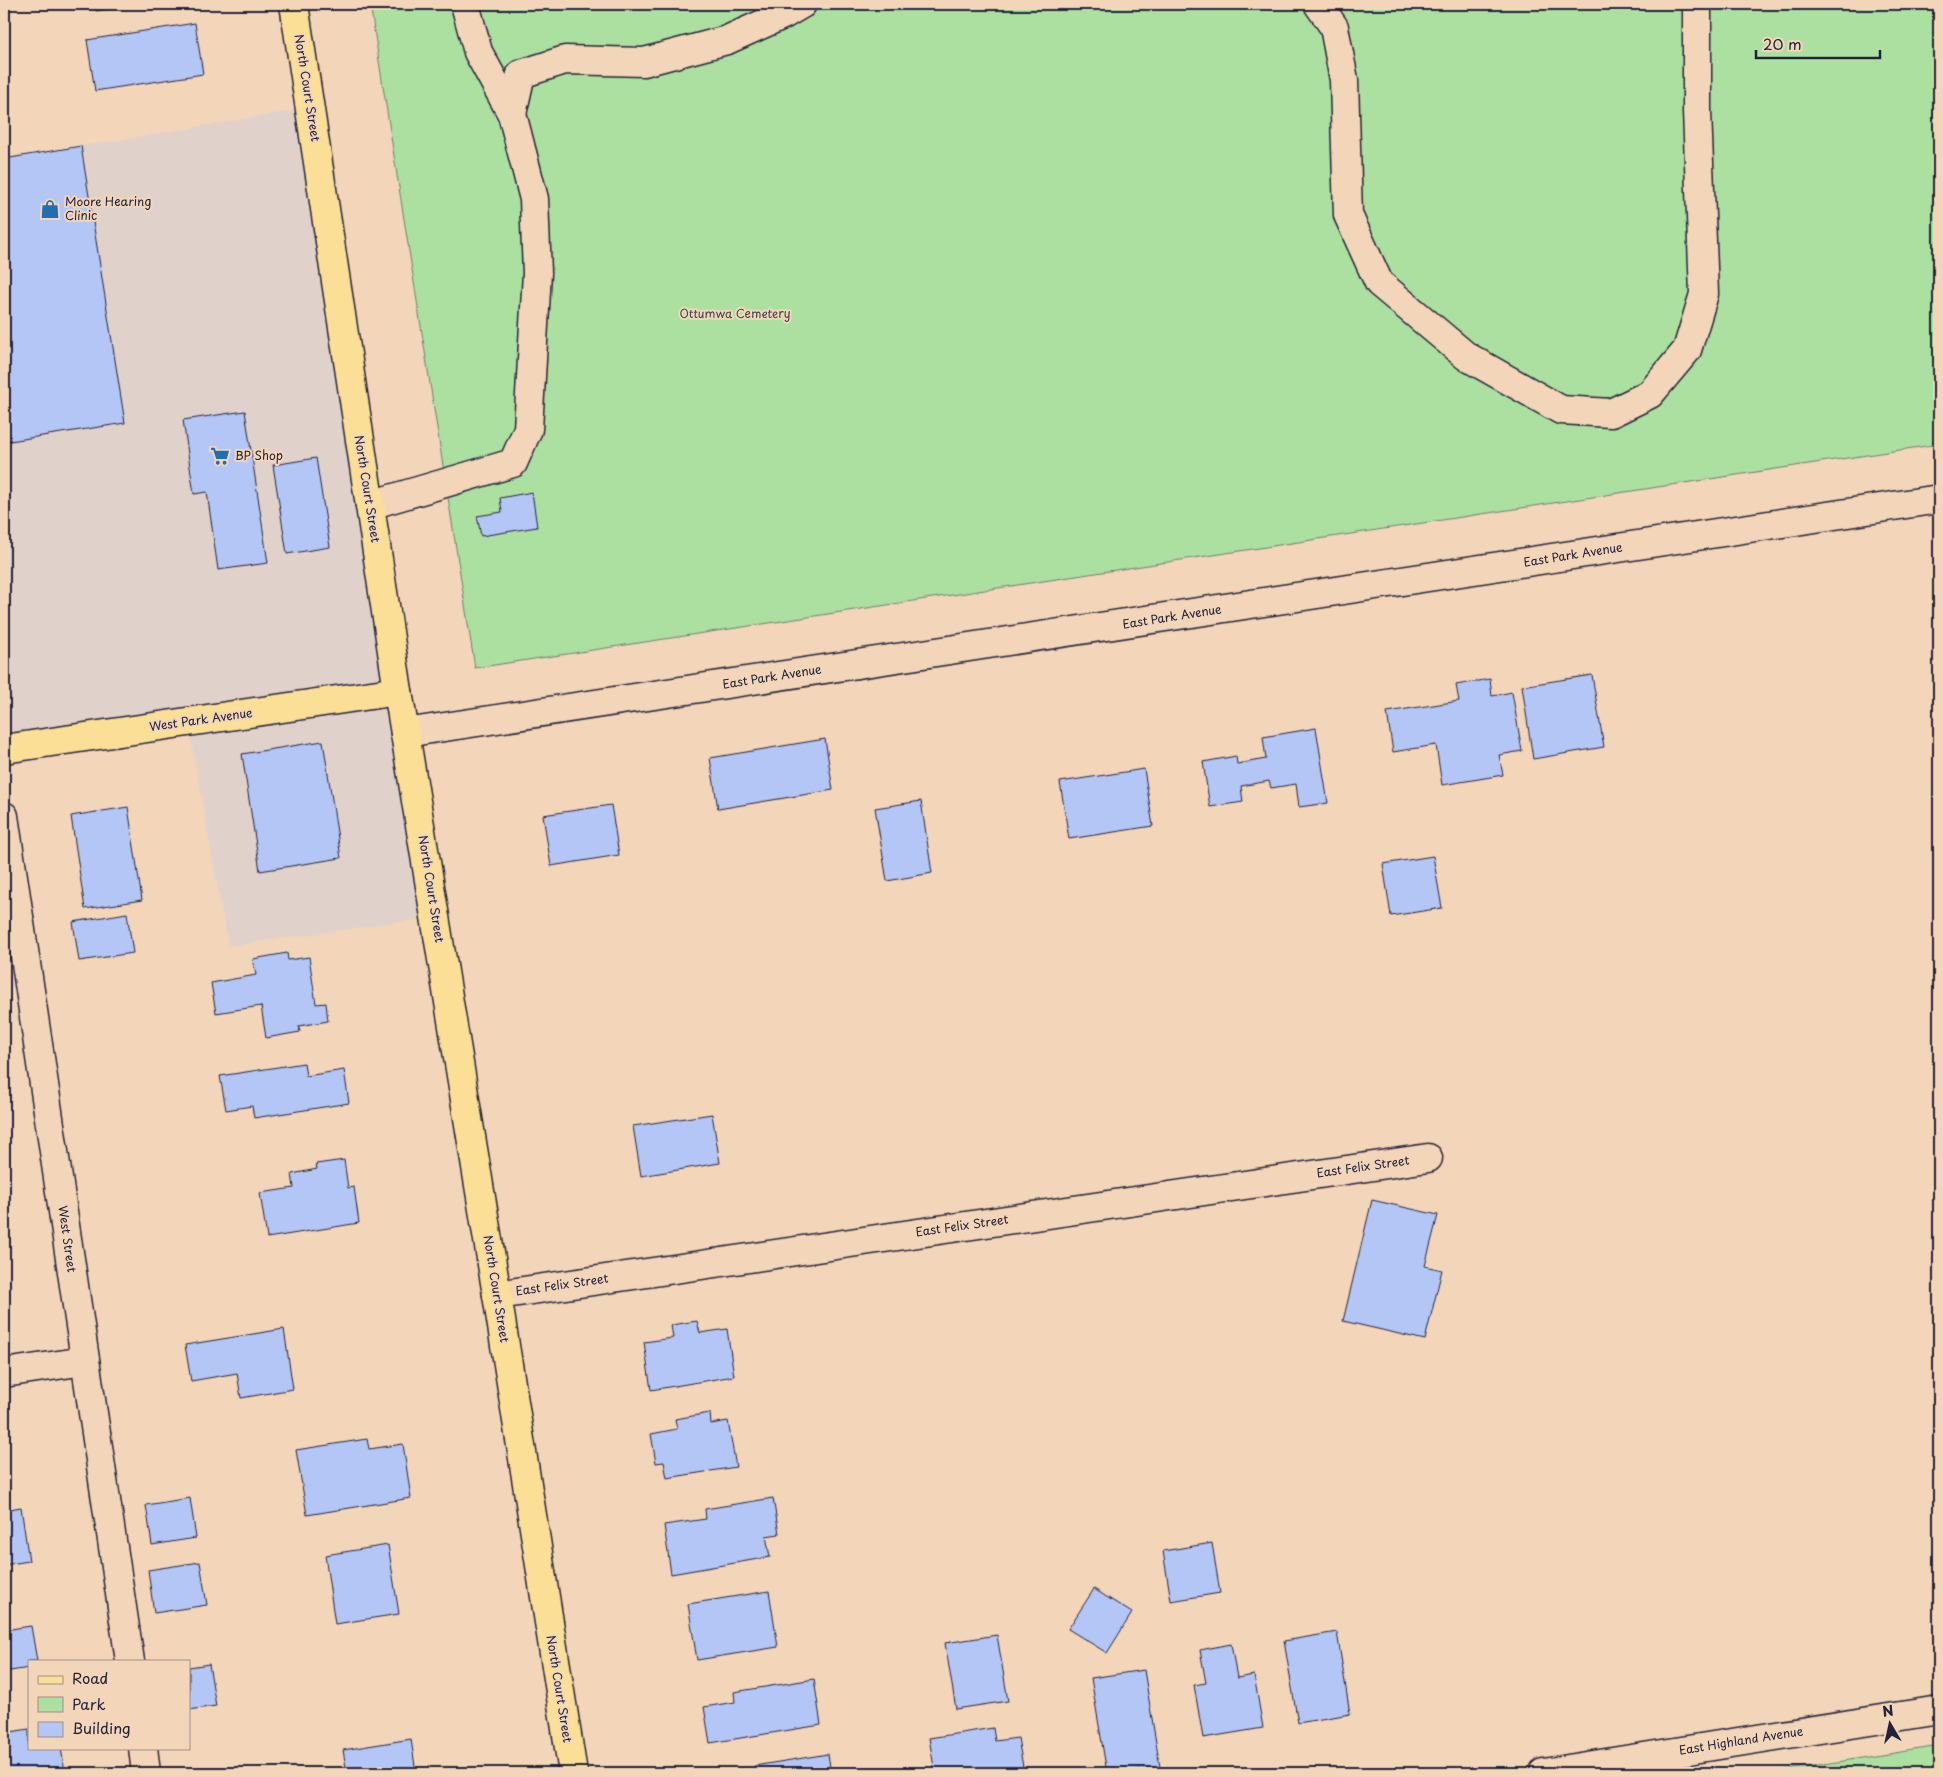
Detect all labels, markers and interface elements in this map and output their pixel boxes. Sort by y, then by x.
scale bar [1756,28,1879,60]
text: 20 m [1763,32,1802,55]
street label: North Court Street [291,33,325,143]
place label: Moore Hearing Clinic [65,192,152,224]
shop icon: Moore Hearing Clinic [39,198,61,220]
park label: Ottumwa Cemetery [679,304,791,322]
street label: North Court Street [351,434,385,544]
supermarket icon: BP Shop [209,445,231,467]
place label: BP Shop [235,446,283,464]
street label: East Park Avenue [1522,537,1624,571]
street label: East Park Avenue [1121,599,1223,633]
street label: East Park Avenue [721,659,823,693]
street label: West Park Avenue [148,703,254,735]
street label: North Court Street [415,834,449,944]
street label: East Felix Street [1315,1151,1411,1181]
street label: West Street [54,1204,82,1273]
street label: East Felix Street [914,1210,1010,1240]
street label: North Court Street [480,1234,514,1344]
street label: East Felix Street [514,1269,610,1299]
street label: North Court Street [543,1634,577,1744]
legend [28,1660,190,1750]
text: Road [72,1666,108,1689]
text: Park [72,1692,106,1715]
text: N [1881,1699,1895,1722]
north arrow [1866,1700,1916,1750]
text: Building [72,1716,131,1739]
street label: East Highland Avenue [1677,1721,1805,1759]

